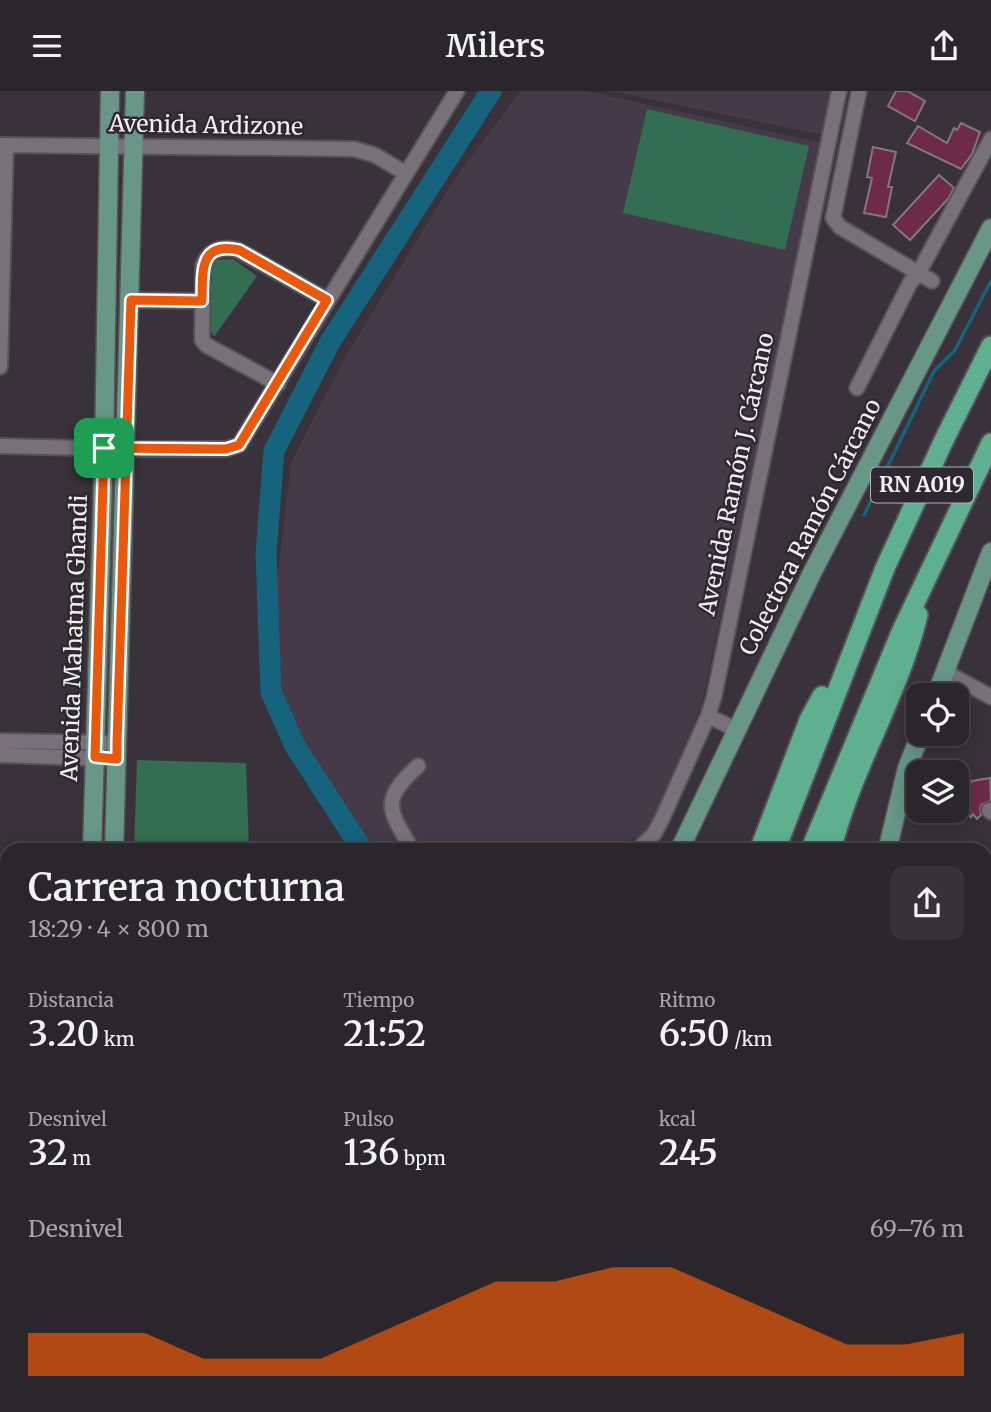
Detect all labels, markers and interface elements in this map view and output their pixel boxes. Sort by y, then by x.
text: Milers [446,26,545,66]
icon: menu [28,27,66,65]
icon: share [925,27,963,65]
street label: Avenida Ardizone [108,108,303,141]
street label: Avenida Ramón J. Cárcano [691,330,780,619]
street label: Colectora Ramón Cárcano [732,394,887,660]
pin [74,418,134,478]
icon: arrive [85,429,123,467]
road number: RN A019 [871,467,973,503]
street label: Avenida Mahatma Ghandi [54,494,93,783]
map controls [906,683,969,823]
button: locate [906,683,969,746]
button: layers [906,760,969,823]
text: Carrera nocturna [28,864,345,911]
button: share [890,866,964,940]
text: 18:29 · 4 × 800 m [28,914,209,943]
text: Distancia [28,988,114,1012]
text: Tiempo [343,988,414,1012]
text: Ritmo [659,988,715,1012]
text: 3.20 [28,1012,99,1056]
text: 21:52 [343,1012,426,1056]
text: 6:50 [659,1012,730,1056]
text: km [99,1027,135,1051]
text: /km [730,1027,772,1051]
text: Desnivel [28,1107,107,1131]
text: Pulso [343,1107,394,1131]
text: kcal [659,1107,696,1131]
text: 32 [28,1131,68,1175]
text: 136 [343,1131,399,1175]
text: 245 [659,1131,718,1175]
text: m [68,1146,91,1170]
text: bpm [399,1146,446,1170]
text: Desnivel [28,1214,123,1243]
text: 69–76 m [870,1214,964,1243]

